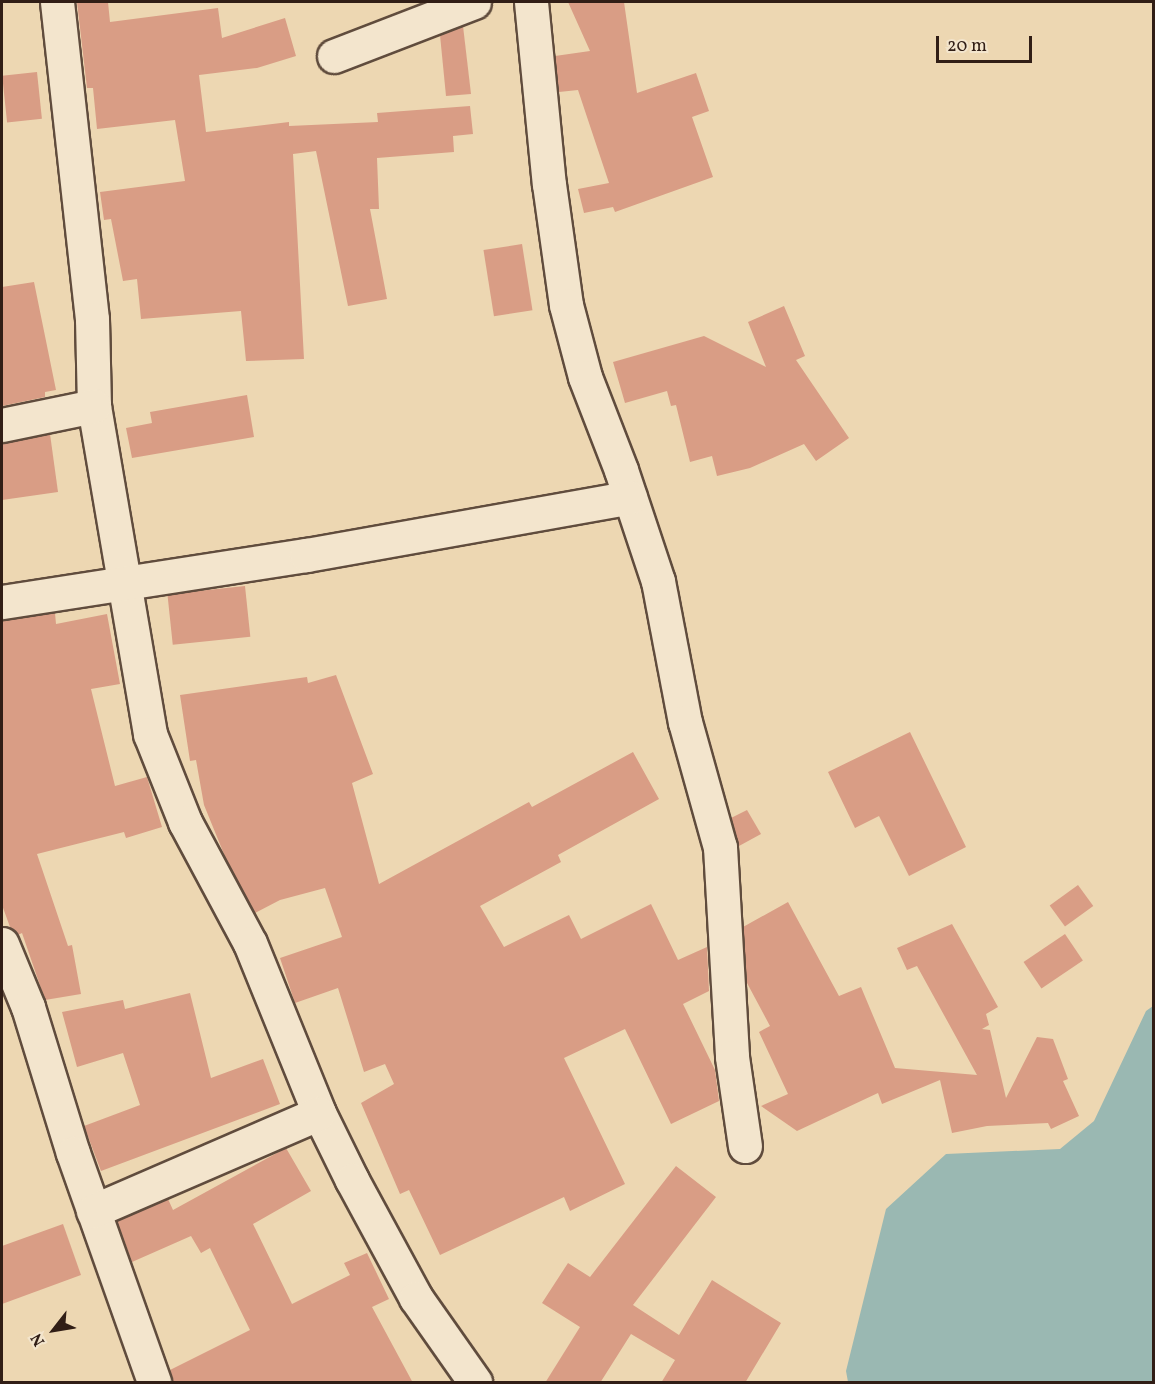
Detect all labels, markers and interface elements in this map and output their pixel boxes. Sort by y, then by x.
scale bar [939,24,1035,62]
text: 20 m [947,34,987,59]
north arrow [24,1300,84,1360]
text: N [26,1329,51,1350]

